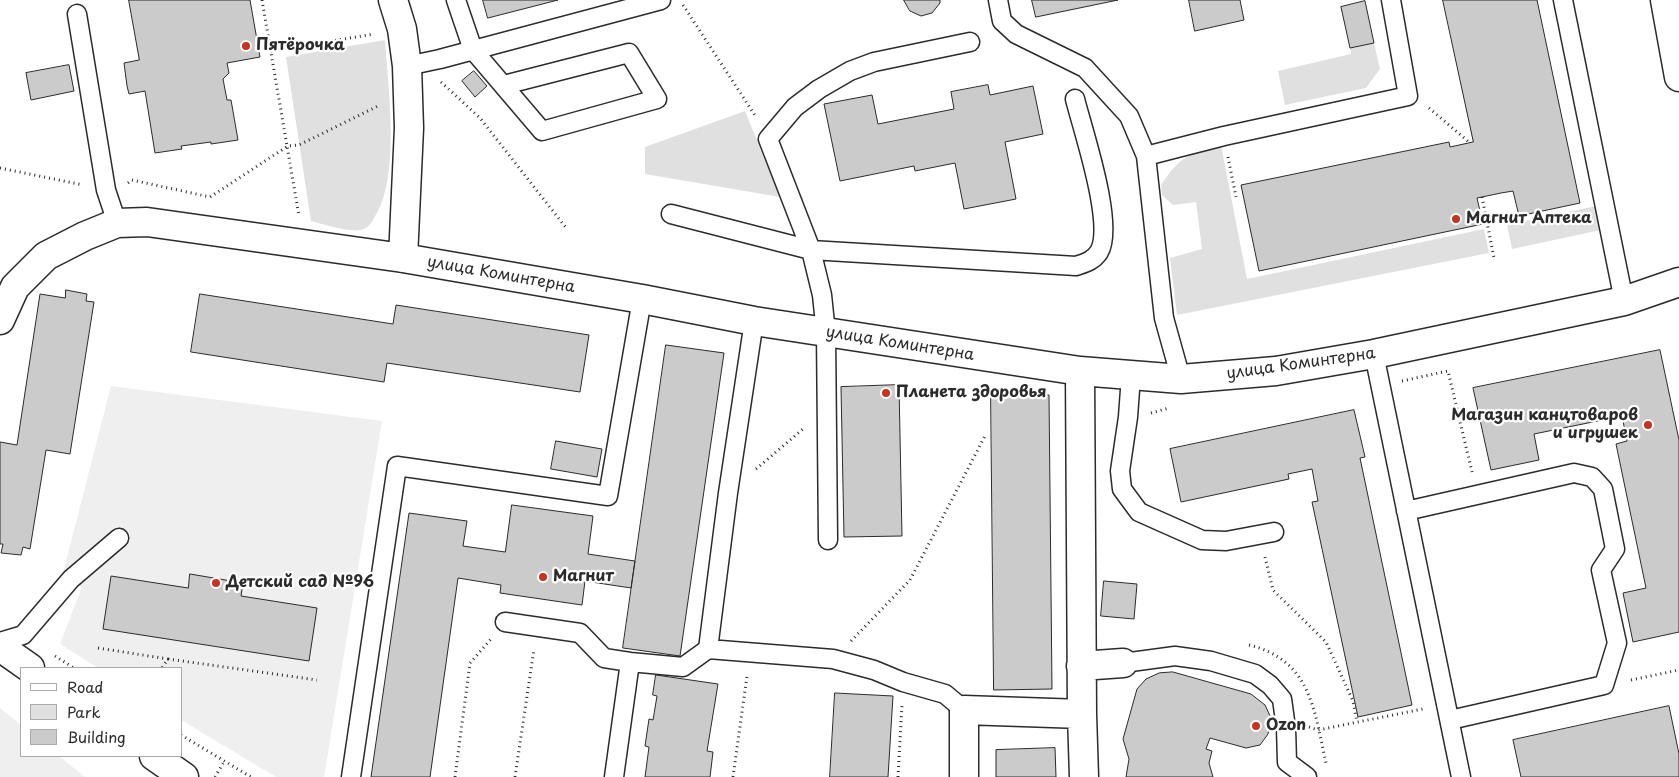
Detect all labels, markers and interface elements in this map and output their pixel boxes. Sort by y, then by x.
place label: Пятёрочка [256,36,345,56]
marker: Пятёрочка [240,40,252,52]
place label: Магнит Аптека [1466,209,1592,229]
marker: Магнит Аптека [1450,213,1462,225]
street label: улица Коминтерна [425,253,577,297]
street label: улица Коминтерна [824,323,976,365]
street label: улица Коминтерна [1225,344,1377,384]
place label: Планета здоровья [896,383,1047,403]
marker: Планета здоровья [880,387,892,399]
place label: Магазин канцтоваров и игрушек [1451,406,1638,444]
marker: Магазин канцтоваров и игрушек [1642,419,1654,431]
place label: Магнит [553,567,614,587]
marker: Магнит [537,571,549,583]
place label: Детский сад №96 [226,573,374,593]
marker: Детский сад №96 [210,577,222,589]
legend [20,667,182,757]
text: Road [67,675,103,698]
text: Park [67,700,101,723]
place label: Ozon [1266,716,1306,736]
marker: Ozon [1250,720,1262,732]
text: Building [67,725,126,748]

